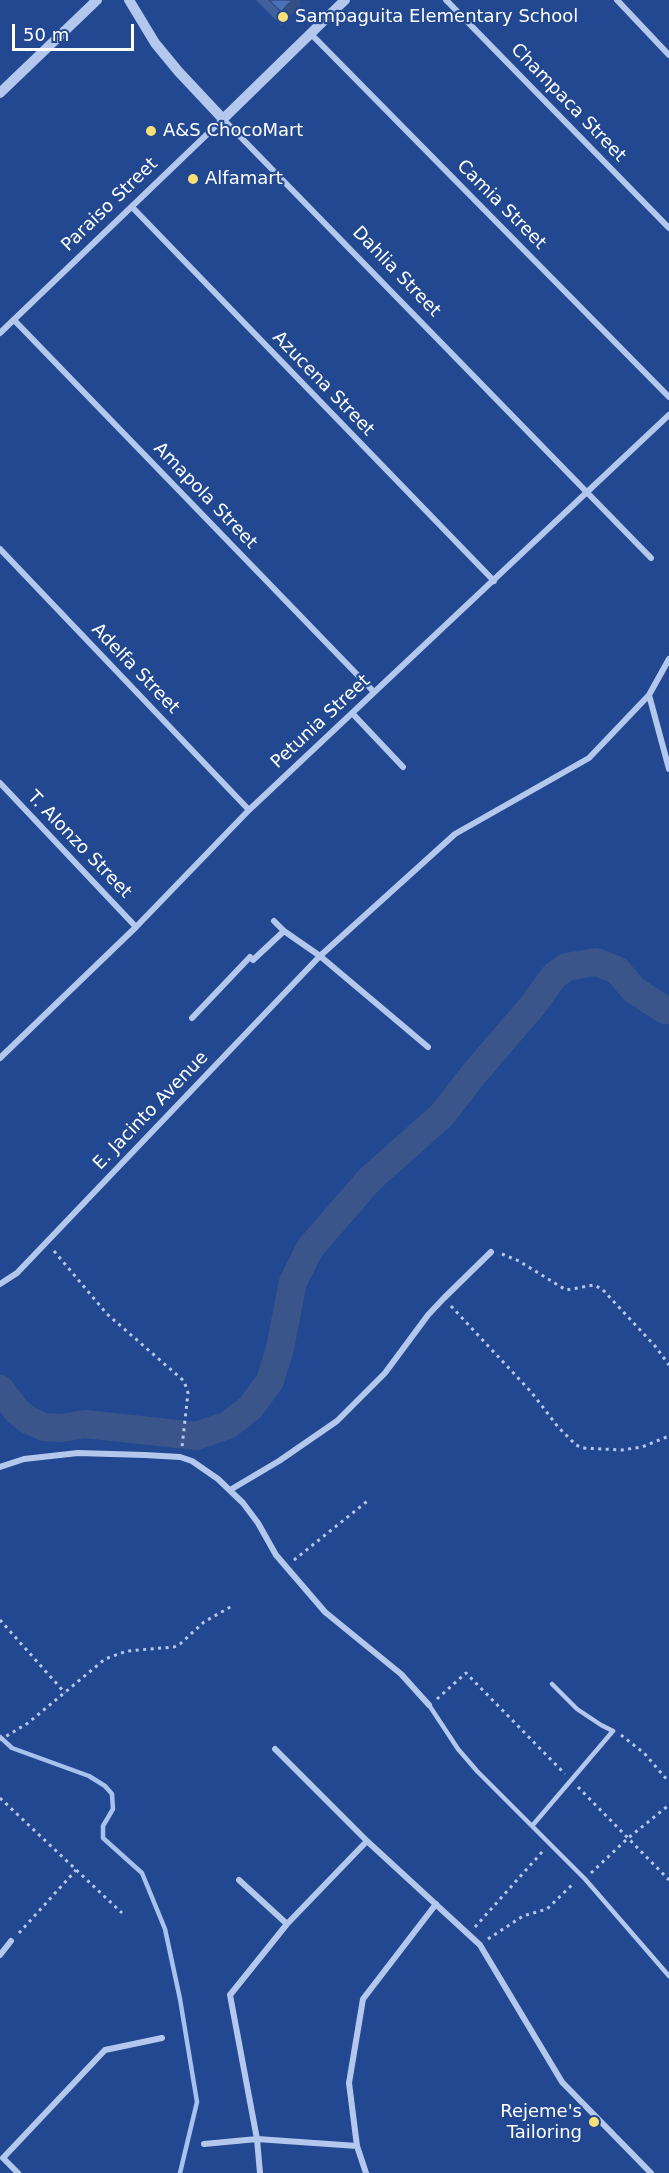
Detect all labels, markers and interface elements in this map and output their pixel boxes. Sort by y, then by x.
place label: Sampaguita Elementary School [295,6,578,28]
marker: Sampaguita Elementary School [276,10,290,24]
scale bar [15,12,136,50]
text: 50 m [23,24,69,45]
street label: Champaca Street [506,39,630,167]
place label: A&S ChocoMart [163,120,303,142]
marker: A&S ChocoMart [144,124,158,138]
street label: Paraiso Street [57,154,163,256]
street label: Camia Street [452,156,550,254]
place label: Alfamart [205,168,283,190]
marker: Alfamart [186,172,200,186]
street label: Dahlia Street [347,222,445,322]
street label: Azucena Street [268,327,378,441]
street label: Amapola Street [149,438,261,554]
street label: Adelfa Street [86,619,184,719]
street label: Petunia Street [267,671,375,773]
street label: T. Alonzo Street [22,787,136,903]
street label: E. Jacinto Avenue [89,1047,213,1175]
place label: Rejeme's Tailoring [500,2101,582,2144]
marker: Rejeme's Tailoring [587,2115,601,2129]

